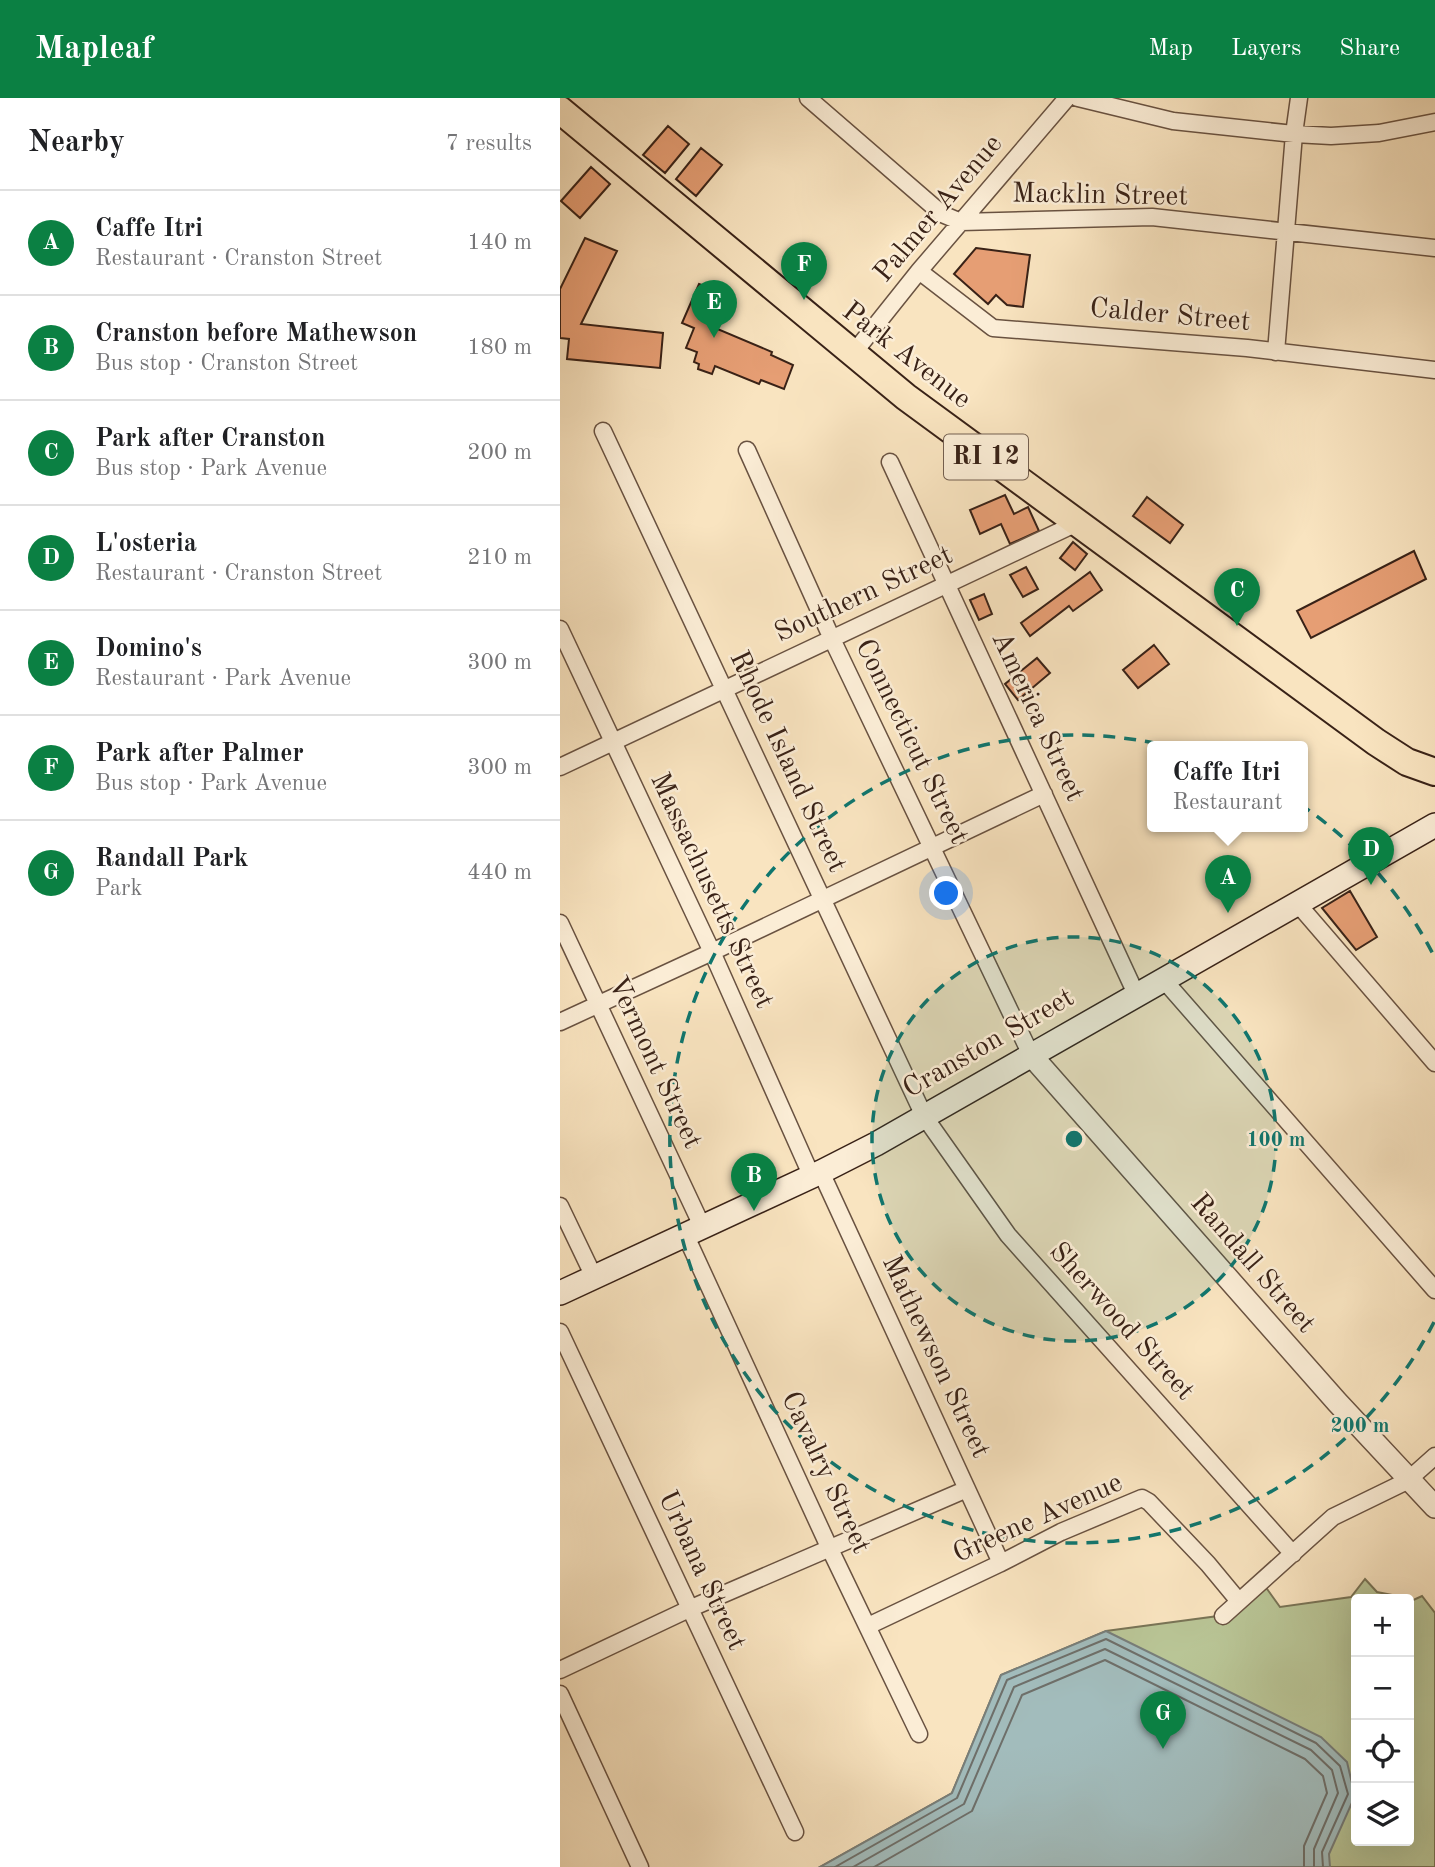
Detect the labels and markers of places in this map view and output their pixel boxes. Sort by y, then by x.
pin: F [781,242,827,300]
pin: E [691,280,737,338]
pin: C [1214,568,1260,626]
pin: D [1348,827,1394,885]
pin: A [1205,855,1251,913]
centre of rings [1062,1127,1086,1151]
pin: B [731,1153,777,1211]
pin: G [1140,1691,1186,1749]

